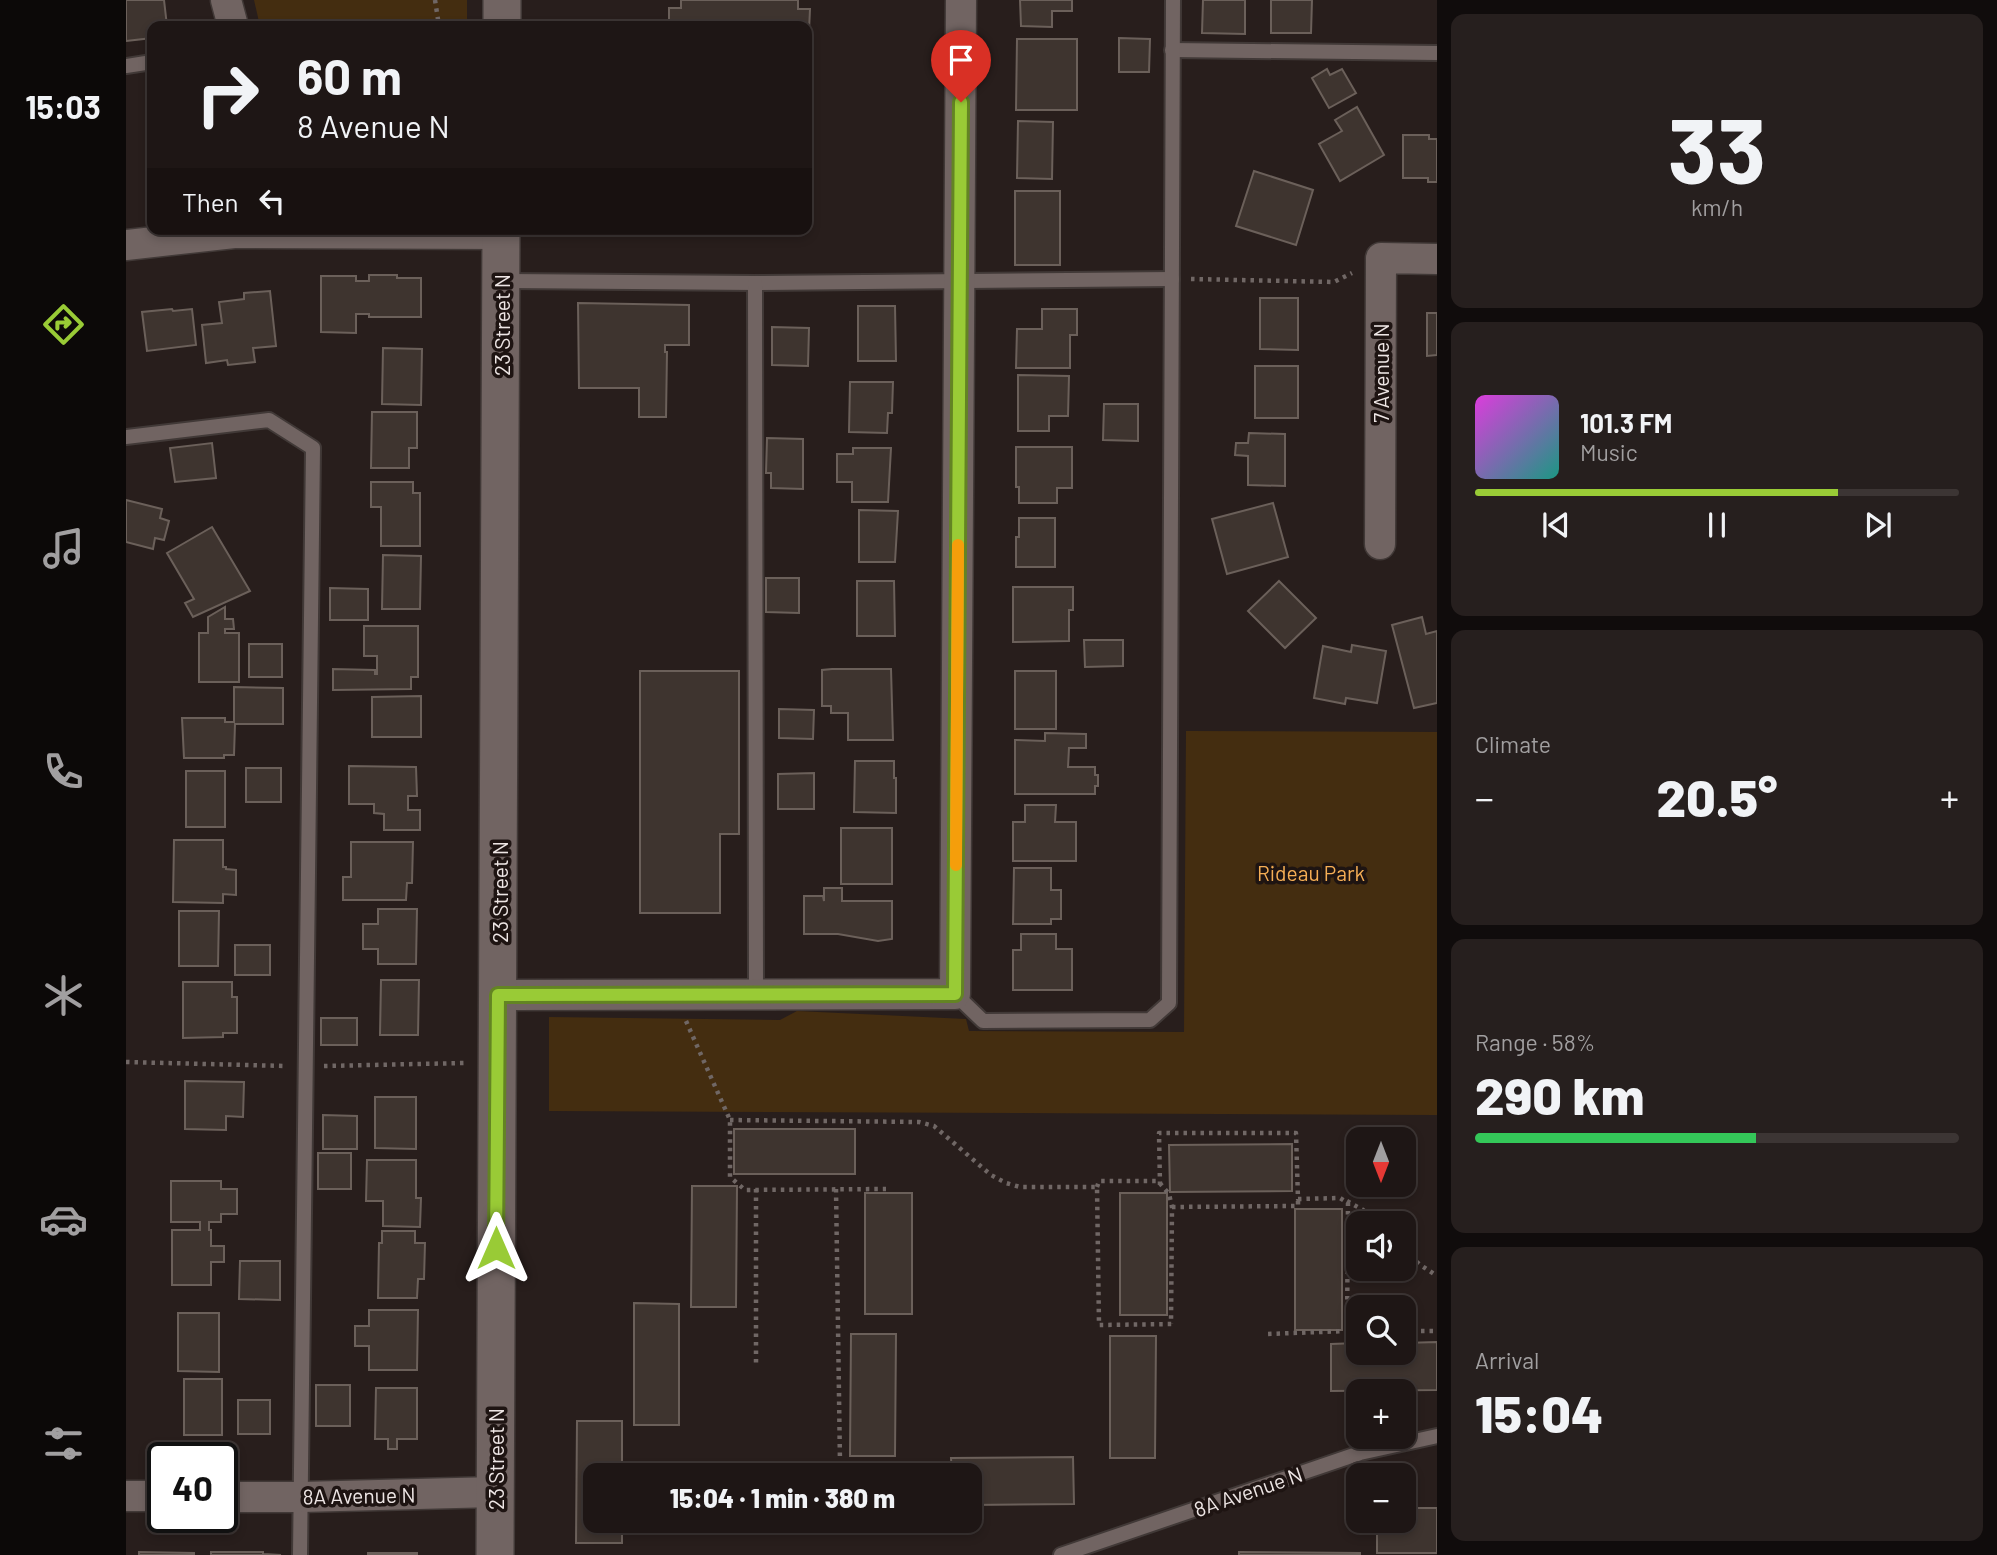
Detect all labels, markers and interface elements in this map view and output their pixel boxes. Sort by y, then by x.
pin [931,30,991,102]
icon: arrive [942,41,980,79]
text: 60 m [297,46,402,105]
icon: right [182,49,273,140]
text: 15:03 [25,87,101,125]
text: 33 [1668,93,1766,202]
text: 8 Avenue N [297,106,450,144]
icon: left [253,182,291,220]
text: Then [182,186,239,217]
text: km/h [1691,193,1743,221]
street label: 23 Street N [489,274,514,376]
icon: directions [39,300,88,349]
street label: 7 Avenue N [1368,323,1393,423]
text: 101.3 FM [1580,407,1672,438]
text: Music [1580,438,1638,466]
icon: previous [1537,506,1575,544]
icon: pause [1698,506,1736,544]
icon: next [1859,506,1897,544]
icon: music [39,524,88,573]
text: Climate [1475,730,1551,758]
icon: phone [39,747,88,796]
text: 20.5° [1656,765,1778,827]
text: − [1475,774,1494,820]
text: + [1940,774,1959,820]
street label: 23 Street N [487,841,512,943]
park label: Rideau Park [1257,860,1365,885]
icon: climate [39,971,88,1020]
text: Range · 58% [1475,1028,1595,1056]
text: 290 km [1475,1063,1644,1125]
north arrow [1346,1127,1416,1197]
map controls [1346,1127,1416,1533]
icon: car [39,1195,88,1244]
position arrow [459,1211,533,1285]
button: sound [1346,1211,1416,1281]
button: search [1346,1295,1416,1365]
text: Arrival [1475,1346,1539,1374]
button: + [1346,1379,1416,1449]
text: 15:04 [1475,1381,1603,1443]
street label: 23 Street N [483,1408,508,1510]
icon: filters [39,1419,88,1468]
speed limit sign: 40 [147,1442,238,1533]
street label: 8A Avenue N [1190,1461,1306,1521]
button: − [1346,1463,1416,1533]
street label: 8A Avenue N [302,1482,416,1508]
text: 15:04 · 1 min · 380 m [670,1482,895,1513]

